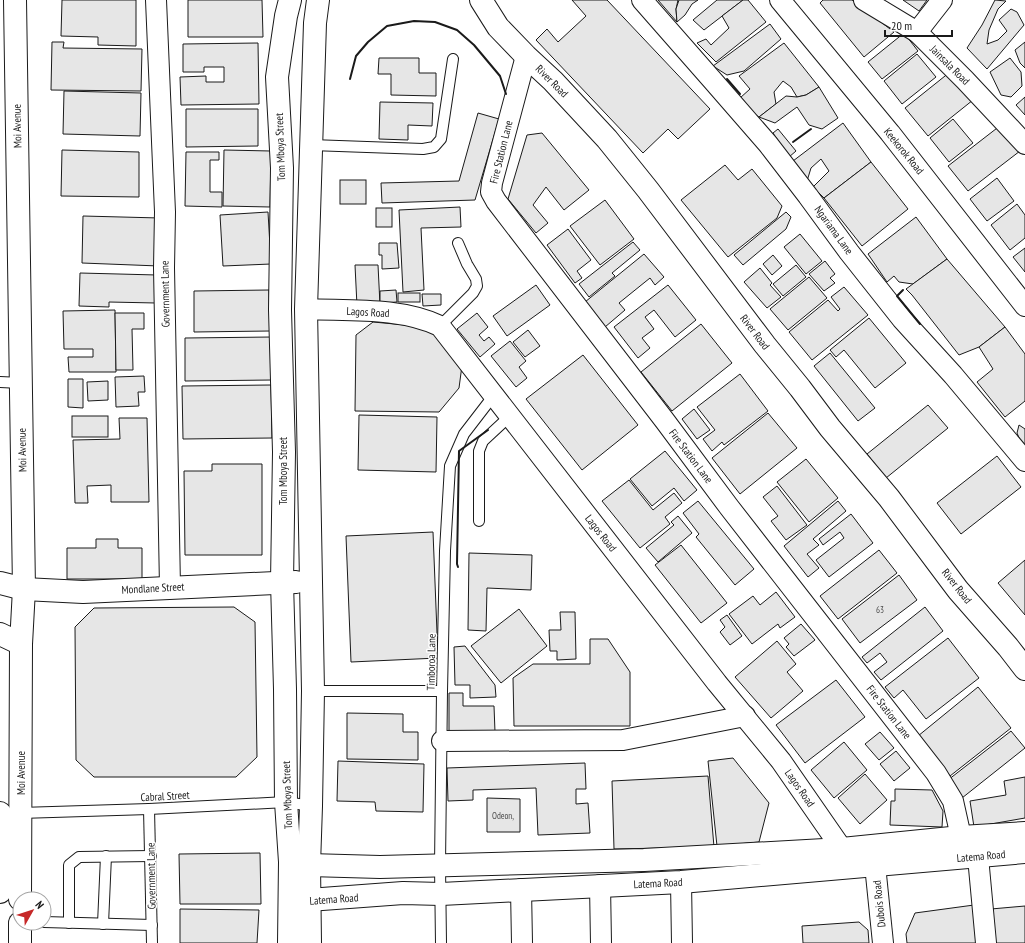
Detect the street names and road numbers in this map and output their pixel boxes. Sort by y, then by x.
street label: Jainsala Road [927,42,973,88]
street label: River Road [533,62,571,100]
street label: Moi Avenue [10,103,24,148]
street label: Tom Mboya Street [272,113,288,181]
street label: Fire Station Lane [486,119,516,185]
street label: Keekorok Road [881,125,927,177]
street label: Ngariama Lane [812,203,857,258]
street label: Government Lane [157,260,173,328]
street label: Lagos Road [346,304,390,320]
street label: River Road [737,312,773,353]
street label: Fire Station Lane [666,426,716,486]
street label: Moi Avenue [15,427,29,472]
street label: Tom Mboya Street [276,437,290,505]
street label: Lagos Road [582,512,620,554]
street label: River Road [939,566,975,606]
street label: Mondlane Street [121,579,185,597]
street label: Timboroa Lane [424,633,439,690]
street label: Fire Station Lane [864,682,915,742]
street label: Moi Avenue [14,751,28,795]
street label: Tom Mboya Street [279,761,295,829]
street label: Lagos Road [782,766,818,810]
street label: Cabral Street [140,788,190,804]
street label: Government Lane [143,842,159,910]
street label: Latema Road [956,847,1006,865]
street label: Latema Road [633,875,683,891]
street label: Dubois Road [870,880,888,928]
street label: Latema Road [309,890,359,908]

